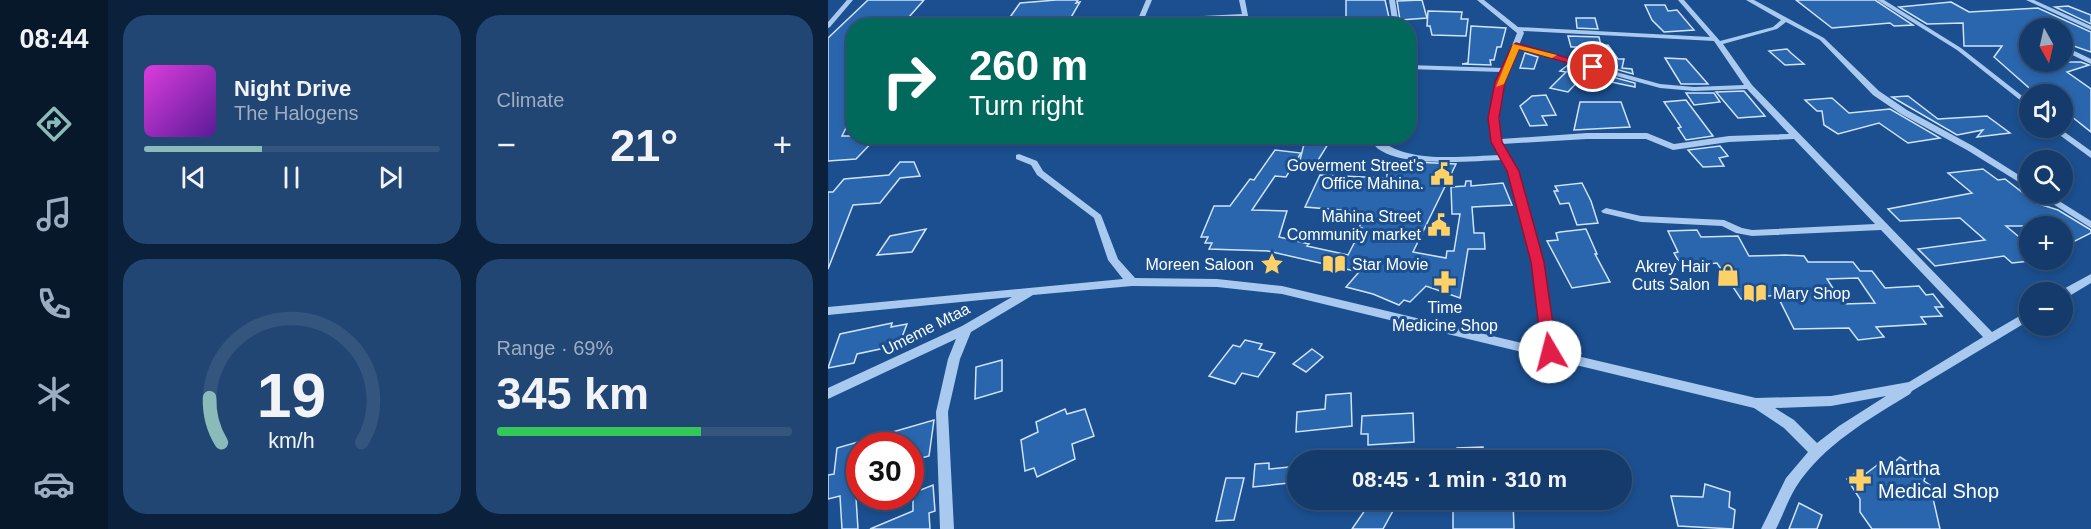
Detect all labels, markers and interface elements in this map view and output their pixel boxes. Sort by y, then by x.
north arrow [2019,18,2073,72]
map controls [2019,18,2073,336]
text: 08:44 [19,24,89,54]
pin [1567,41,1618,92]
icon: right [870,42,948,120]
text: 260 m [969,42,1088,89]
icon: arrive [1576,50,1609,83]
text: Night Drive [234,76,351,101]
button: sound [2019,84,2073,138]
text: Climate [497,89,564,111]
text: Turn right [969,91,1084,121]
text: The Halogens [234,102,359,124]
icon: directions [33,103,75,145]
text: 21° [610,120,678,171]
text: − [497,126,516,163]
text: + [773,126,792,163]
button: search [2019,150,2073,204]
place label: Goverment Street's Office Mahina. [1287,157,1424,192]
icon: previous [177,161,210,194]
icon: pause [275,161,308,194]
icon: next [374,161,407,194]
public building icon: Goverment Street's Office Mahina. [1429,161,1455,187]
icon: music [33,193,75,235]
place label: Mahina Street Community market [1287,208,1422,243]
public building icon: Mahina Street Community market [1426,212,1452,238]
button: + [2019,216,2073,270]
place icon: Moreen Saloon [1259,251,1285,277]
library icon: Star Movie [1321,251,1347,277]
place label: Moreen Saloon [1145,256,1254,273]
place label: Star Movie [1352,256,1429,273]
place label: Akrey Hair Cuts Salon [1632,258,1711,293]
shop icon: Akrey Hair Cuts Salon [1715,262,1741,288]
pharmacy icon: Time Medicine Shop [1432,269,1458,295]
library icon: Mary Shop [1742,280,1768,306]
button: − [2019,282,2073,336]
icon: phone [33,283,75,325]
place label: Mary Shop [1773,285,1850,302]
place label: Time Medicine Shop [1392,299,1498,334]
street label: Umeme Mtaa [879,300,973,358]
position arrow [1518,320,1582,384]
text: Range · 69% [497,337,613,359]
text: 19 [257,361,326,430]
text: 345 km [497,368,649,419]
icon: climate [33,373,75,415]
text: km/h [269,430,315,454]
speed limit sign: 30 [846,432,924,510]
place label: Martha Medical Shop [1878,457,1999,502]
icon: car [33,463,75,505]
text: 08:45 · 1 min · 310 m [1352,467,1567,492]
pharmacy icon: Martha Medical Shop [1847,467,1873,493]

